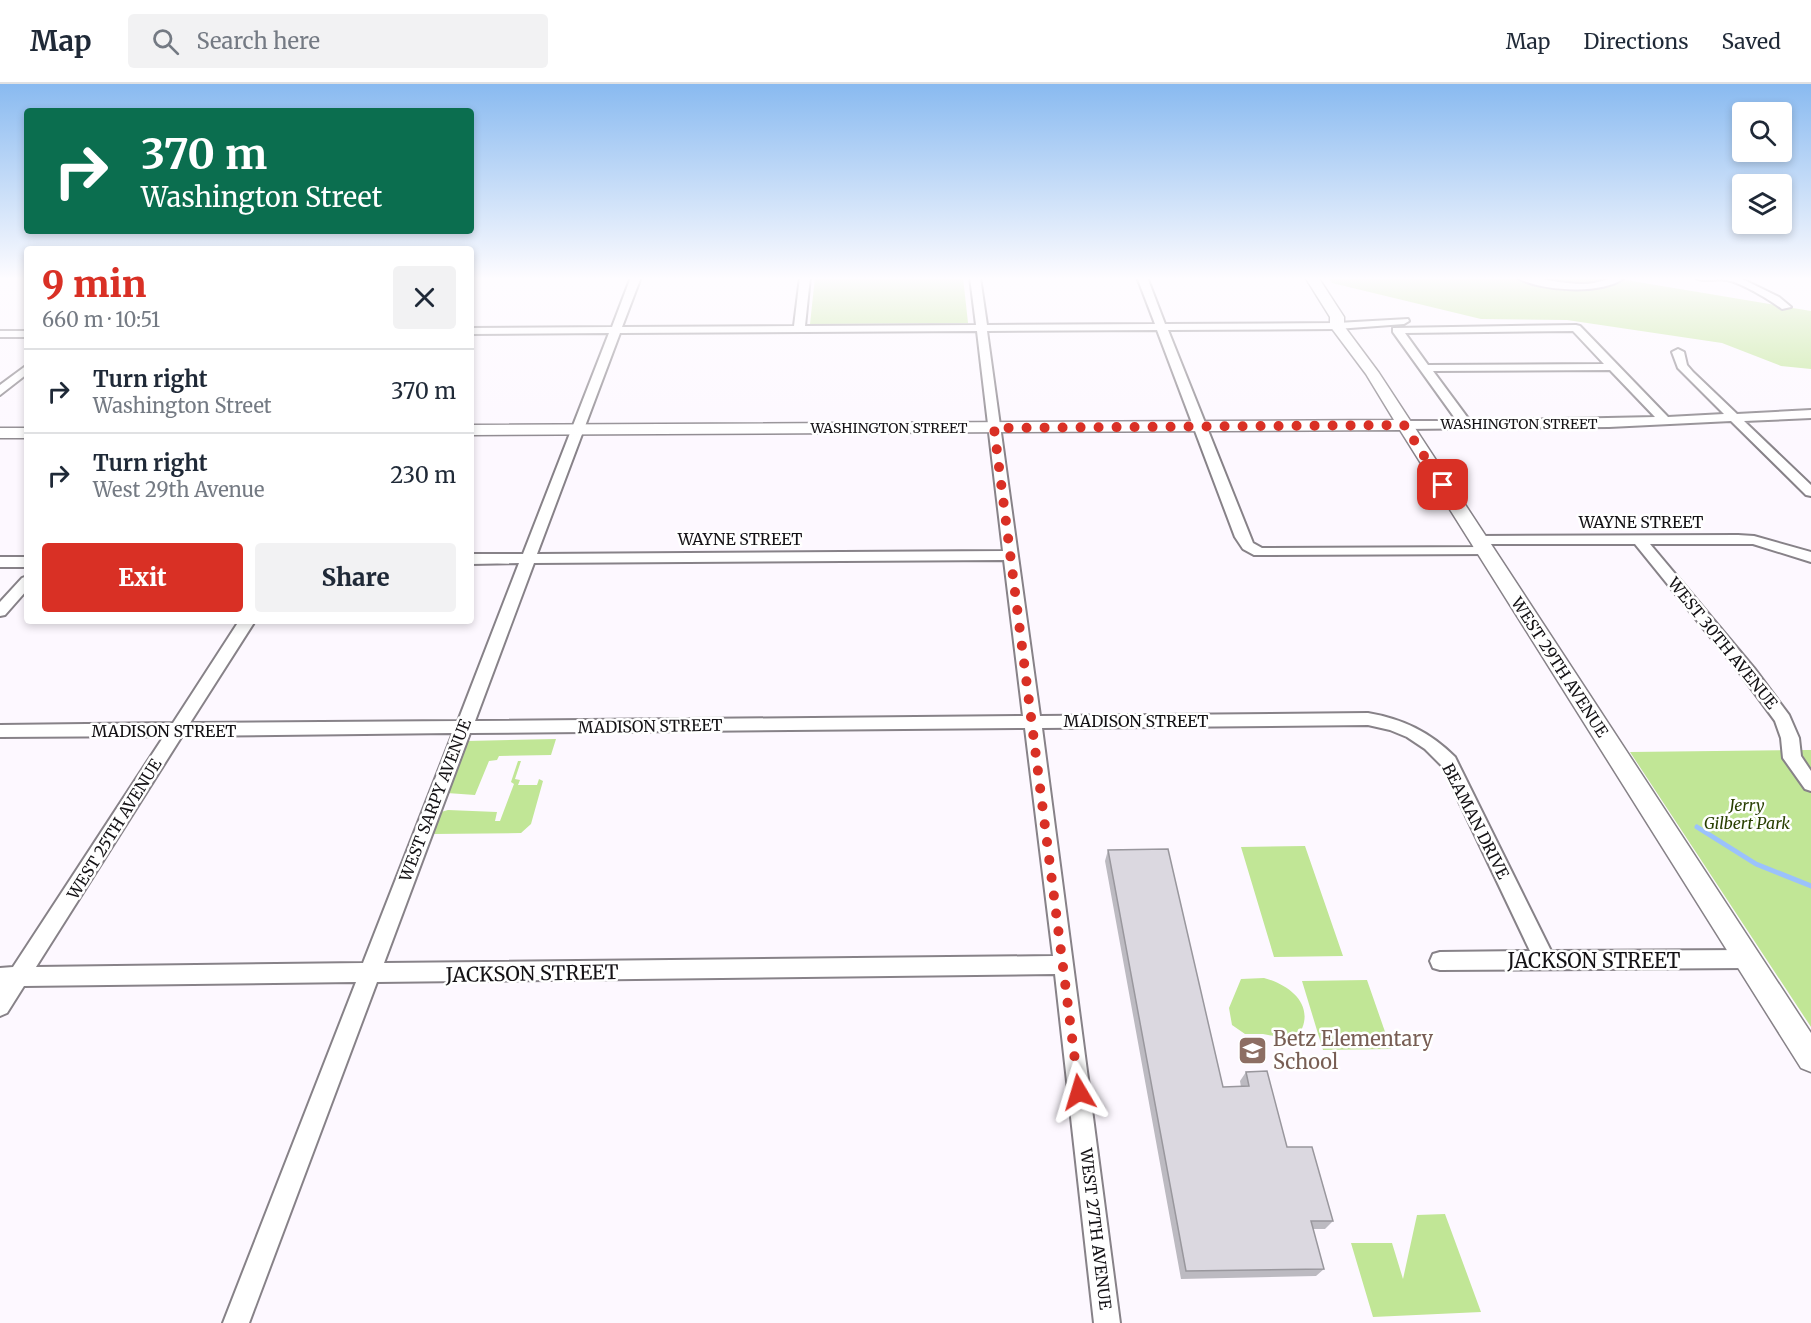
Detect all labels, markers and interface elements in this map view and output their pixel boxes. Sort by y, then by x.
search box [128,14,548,68]
text: Map [30,23,92,59]
icon: search [149,25,182,58]
text: Search here [197,27,320,55]
text: Map [1506,28,1550,55]
text: Directions [1583,28,1688,55]
text: Saved [1721,28,1781,55]
map controls [1732,102,1792,234]
button: search [1732,102,1792,162]
text: 370 m [141,128,267,180]
icon: right [42,132,120,210]
button: layers [1732,174,1792,234]
text: Washington Street [141,180,382,214]
text: 9 min [42,262,146,307]
button: close [393,266,456,329]
text: 660 m · 10:51 [42,307,160,332]
text: Turn right [93,365,207,393]
icon: right [42,375,75,408]
text: 370 m [391,377,456,405]
text: Washington Street [93,393,272,418]
street label: WASHINGTON STREET [1439,415,1598,433]
street label: WASHINGTON STREET [809,419,968,437]
text: Turn right [93,449,207,477]
icon: right [42,459,75,492]
pin [1417,459,1468,510]
text: 230 m [390,461,456,489]
icon: arrive [1426,468,1459,501]
text: West 29th Avenue [93,477,264,502]
street label: WAYNE STREET [1578,512,1703,532]
street label: WAYNE STREET [677,529,802,549]
button: Exit [42,543,243,612]
button: Share [255,543,456,612]
street label: WEST 30TH AVENUE [1663,572,1783,713]
street label: WEST 29TH AVENUE [1507,592,1613,741]
street label: MADISON STREET [1064,711,1208,731]
street label: WEST SARPY AVENUE [394,715,476,885]
street label: MADISON STREET [577,715,723,737]
street label: MADISON STREET [92,721,236,741]
street label: WEST 25TH AVENUE [62,754,166,904]
street label: BEAMAN DRIVE [1438,760,1514,883]
park label: Jerry Gilbert Park [1704,795,1790,833]
street label: JACKSON STREET [1507,948,1681,973]
street label: JACKSON STREET [444,959,619,987]
place label: Betz Elementary School [1273,1026,1433,1074]
school or university icon: Betz Elementary School [1236,1034,1268,1066]
position arrow [1047,1060,1111,1124]
street label: WEST 27TH AVENUE [1076,1146,1116,1312]

